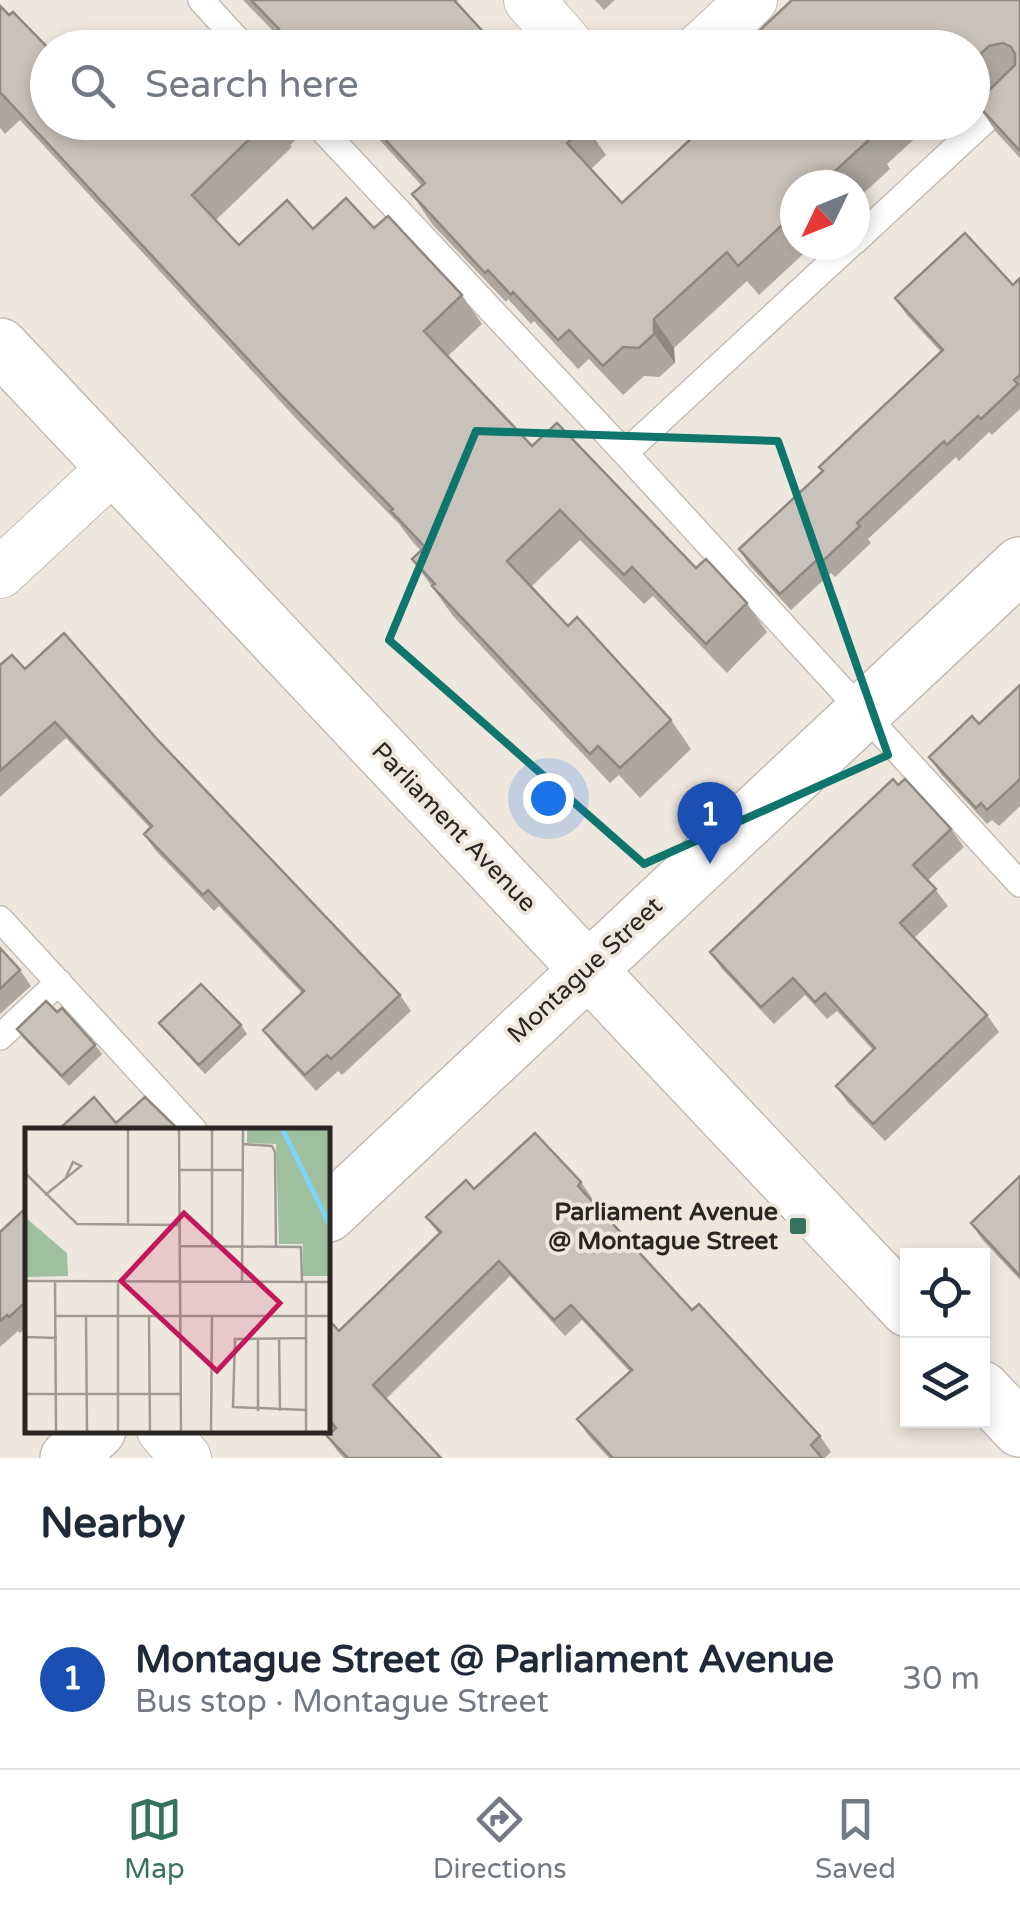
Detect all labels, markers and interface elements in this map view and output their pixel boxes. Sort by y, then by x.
search box [30,30,990,140]
icon: search [65,58,120,113]
text: Search here [145,62,359,108]
north arrow [780,170,870,260]
street label: Parliament Avenue [365,736,543,918]
your location [523,773,574,824]
pin: 1 [678,782,742,864]
street label: Montague Street [501,890,669,1049]
inset map [25,1128,330,1433]
place label: Parliament Avenue @ Montague Street [548,1197,778,1256]
marker: Parliament Avenue @ Montague Street [787,1215,809,1237]
map controls [900,1248,990,1428]
button: locate [900,1248,990,1338]
button: layers [900,1338,990,1428]
text: Nearby [40,1498,185,1549]
text: Montague Street @ Parliament Avenue [135,1637,834,1683]
text: 1 [62,1660,83,1698]
text: 30 m [902,1660,980,1698]
text: Bus stop · Montague Street [135,1683,549,1721]
tab: Map [124,1792,185,1886]
tab: Directions [433,1792,567,1886]
tab: Saved [815,1792,896,1886]

